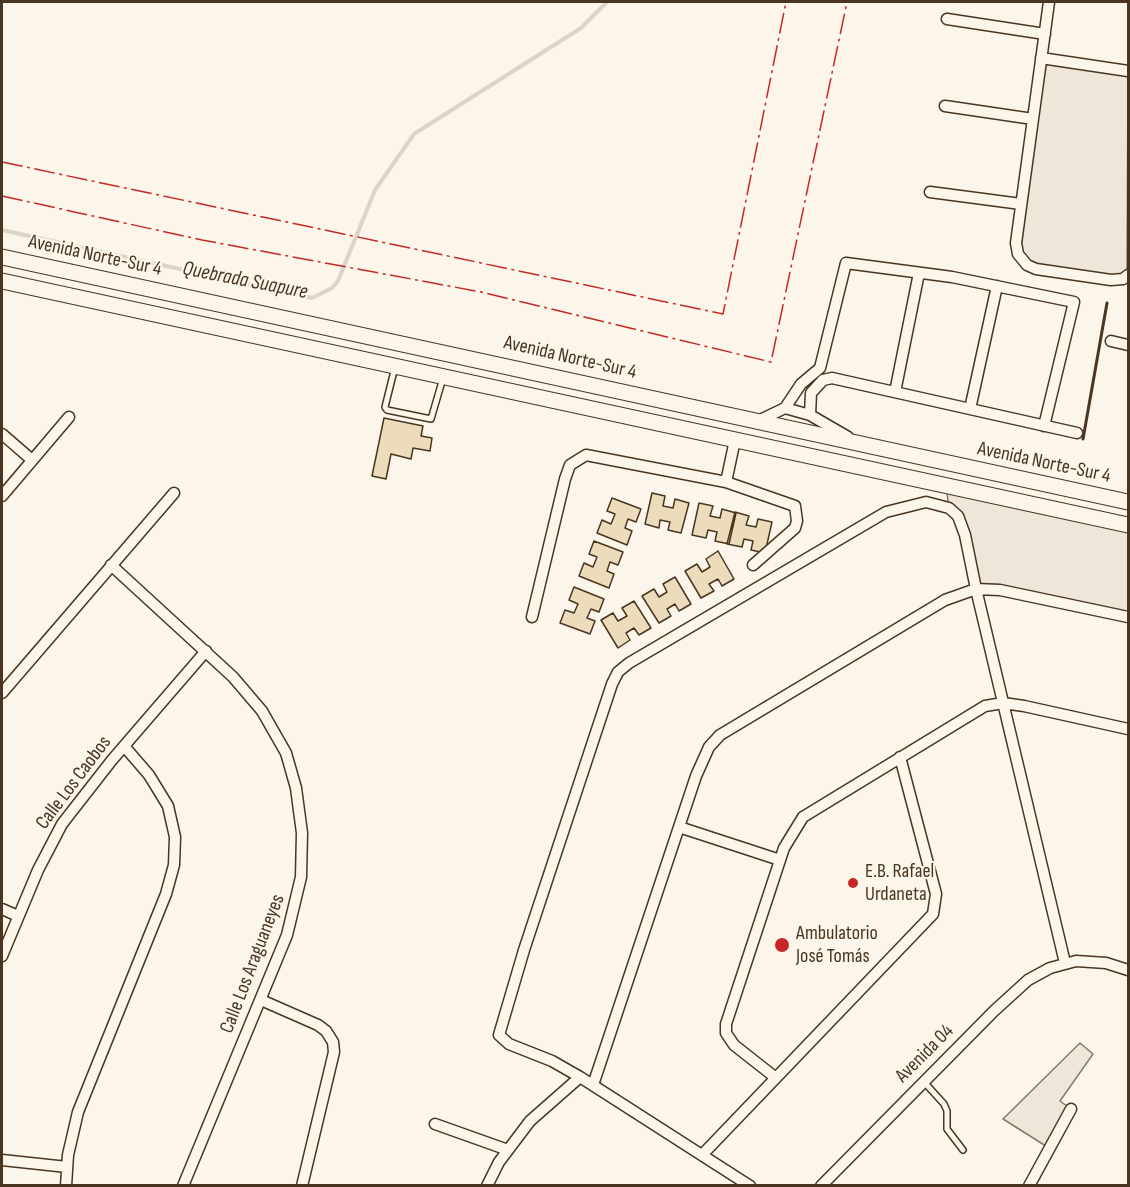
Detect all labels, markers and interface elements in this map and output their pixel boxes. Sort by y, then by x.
street label: Avenida Norte-Sur 4 [26,230,164,282]
water label: Quebrada Suapure [180,257,310,305]
street label: Avenida Norte-Sur 4 [501,331,639,385]
street label: Avenida Norte-Sur 4 [975,437,1113,489]
street label: Calle Los Caobos [31,732,117,834]
place label: E.B. Rafael Urdaneta [865,860,934,907]
marker: E.B. Rafael Urdaneta [846,876,860,890]
street label: Calle Los Araguaneyes [215,891,291,1037]
place label: Ambulatorio José Tomás [796,922,878,969]
marker: Ambulatorio José Tomás [773,936,791,954]
street label: Avenida 04 [891,1020,959,1088]

